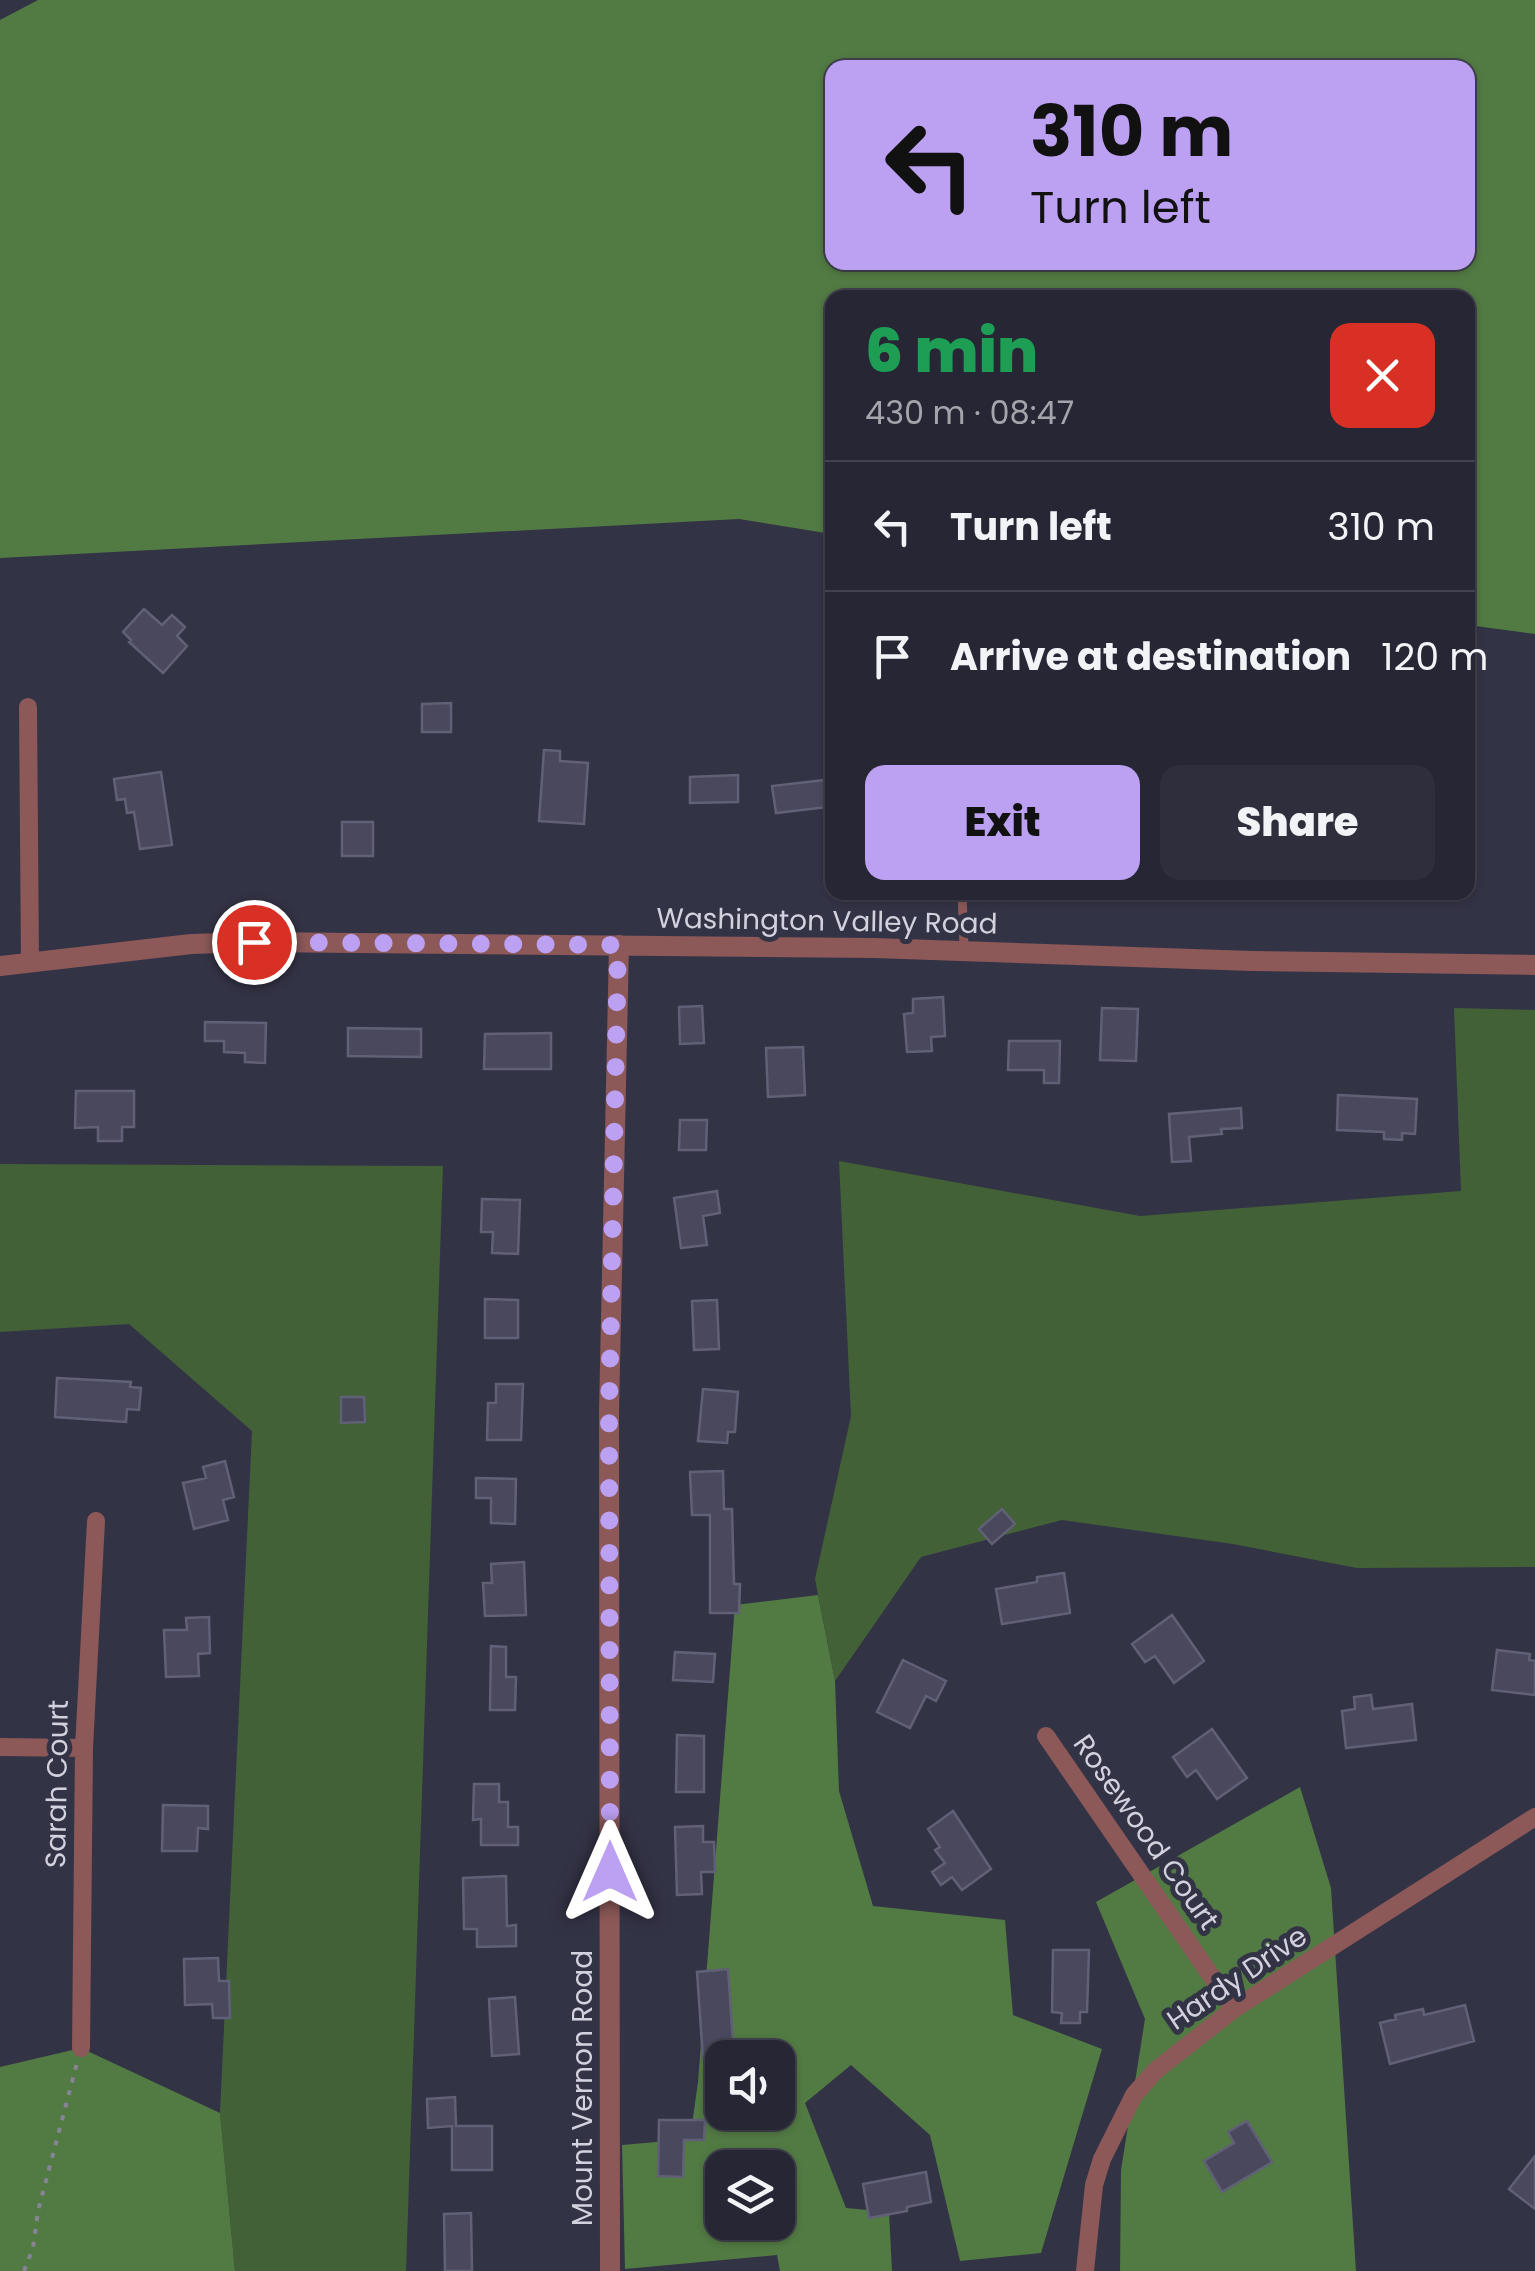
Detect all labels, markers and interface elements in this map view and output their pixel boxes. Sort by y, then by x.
text: 310 m [1030,82,1233,181]
icon: left [865,100,995,230]
text: Turn left [1030,176,1211,239]
text: 6 min [865,309,1038,393]
button: close [1330,323,1435,428]
text: 430 m · 08:47 [865,390,1074,435]
icon: left [865,499,920,554]
text: Turn left [950,500,1112,553]
text: 310 m [1327,500,1435,553]
icon: arrive [865,629,920,684]
text: Arrive at destination [950,630,1351,683]
text: 120 m [1381,630,1488,683]
button: Exit [865,765,1140,880]
button: Share [1160,765,1435,880]
street label: Washington Valley Road [656,899,998,943]
pin [212,900,297,985]
icon: arrive [227,915,282,970]
street label: Sarah Court [36,1700,78,1868]
street label: Rosewood Court [1064,1727,1228,1937]
position arrow [558,1820,662,1924]
street label: Hardy Drive [1159,1917,1315,2039]
street label: Mount Vernon Road [563,1950,602,2226]
map controls [705,2040,795,2240]
button: sound [705,2040,795,2130]
button: layers [705,2150,795,2240]

